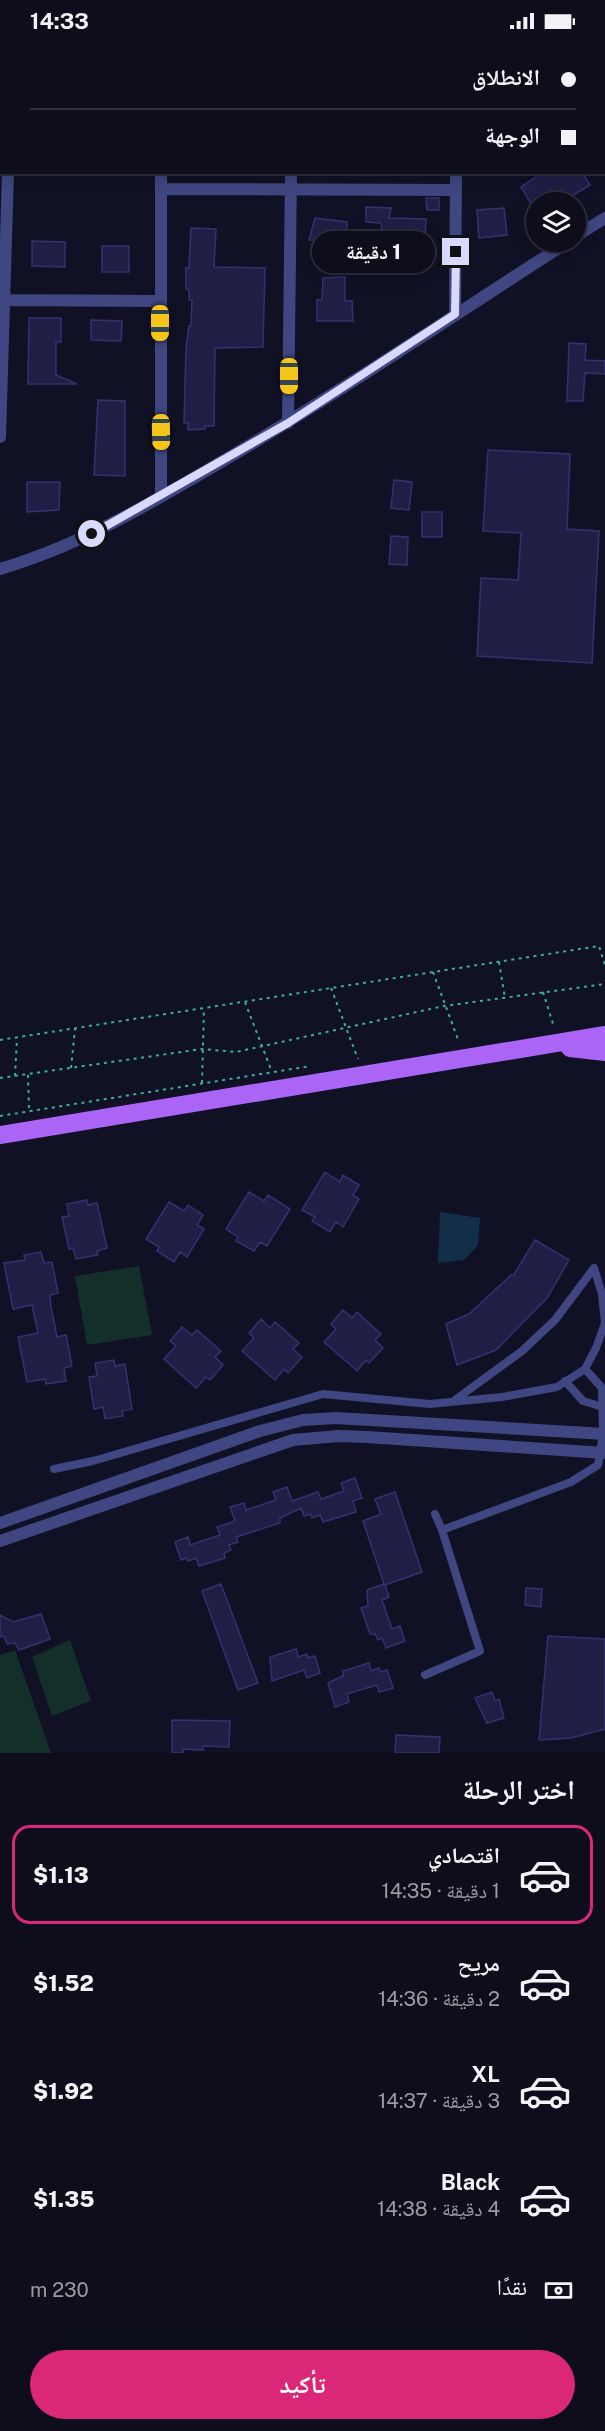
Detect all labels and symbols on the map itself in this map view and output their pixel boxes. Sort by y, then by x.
callout: 1 دقيقة [312,231,435,273]
route end [442,238,469,265]
car [151,305,169,341]
car [280,358,298,394]
car [152,414,170,450]
route start [78,520,105,547]

